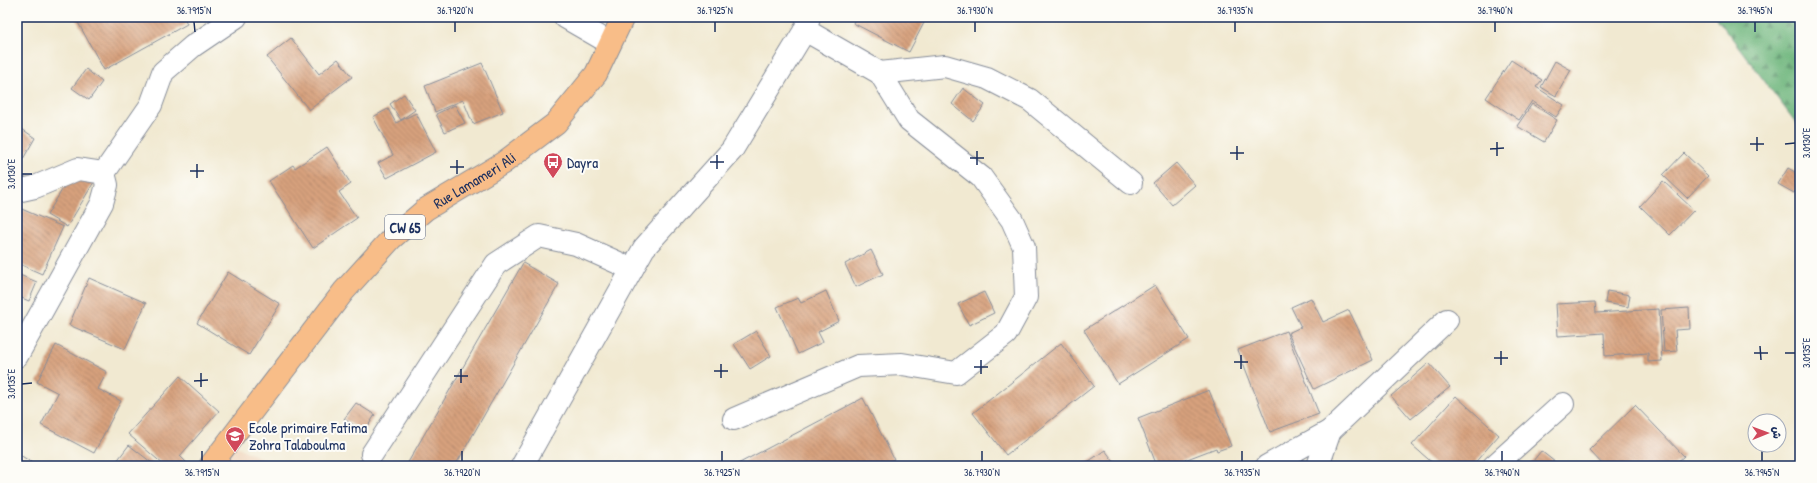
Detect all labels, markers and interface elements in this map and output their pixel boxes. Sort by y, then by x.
text: 36.7915°N [177,4,211,17]
text: 36.7920°N [437,4,473,17]
text: 36.7925°N [697,4,733,17]
text: 36.7930°N [957,4,993,17]
text: 36.7935°N [1217,4,1253,17]
text: 36.7940°N [1477,4,1513,17]
text: 36.7945°N [1738,4,1772,17]
text: 3.0130°E [1800,127,1813,158]
street label: Rue Lamameri Ali [429,147,520,213]
bus stop icon: Dayra [542,151,564,179]
place label: Dayra [567,152,598,173]
text: 3.0130°E [5,158,18,189]
road number: CW 65 [385,215,425,239]
text: 3.0135°E [1800,337,1813,368]
text: 3.0135°E [5,368,18,399]
north arrow [1747,413,1787,453]
place label: Ecole primaire Fatima Zohra Talaboulma [249,417,367,455]
school or university icon: Ecole primaire Fatima Zohra Talaboulma [224,425,246,453]
text: ش [1770,427,1784,439]
text: 36.7915°N [185,466,219,479]
text: 36.7920°N [444,466,480,479]
text: 36.7925°N [704,466,740,479]
text: 36.7930°N [964,466,1000,479]
text: 36.7935°N [1224,466,1260,479]
text: 36.7940°N [1484,466,1520,479]
text: 36.7945°N [1745,466,1779,479]

